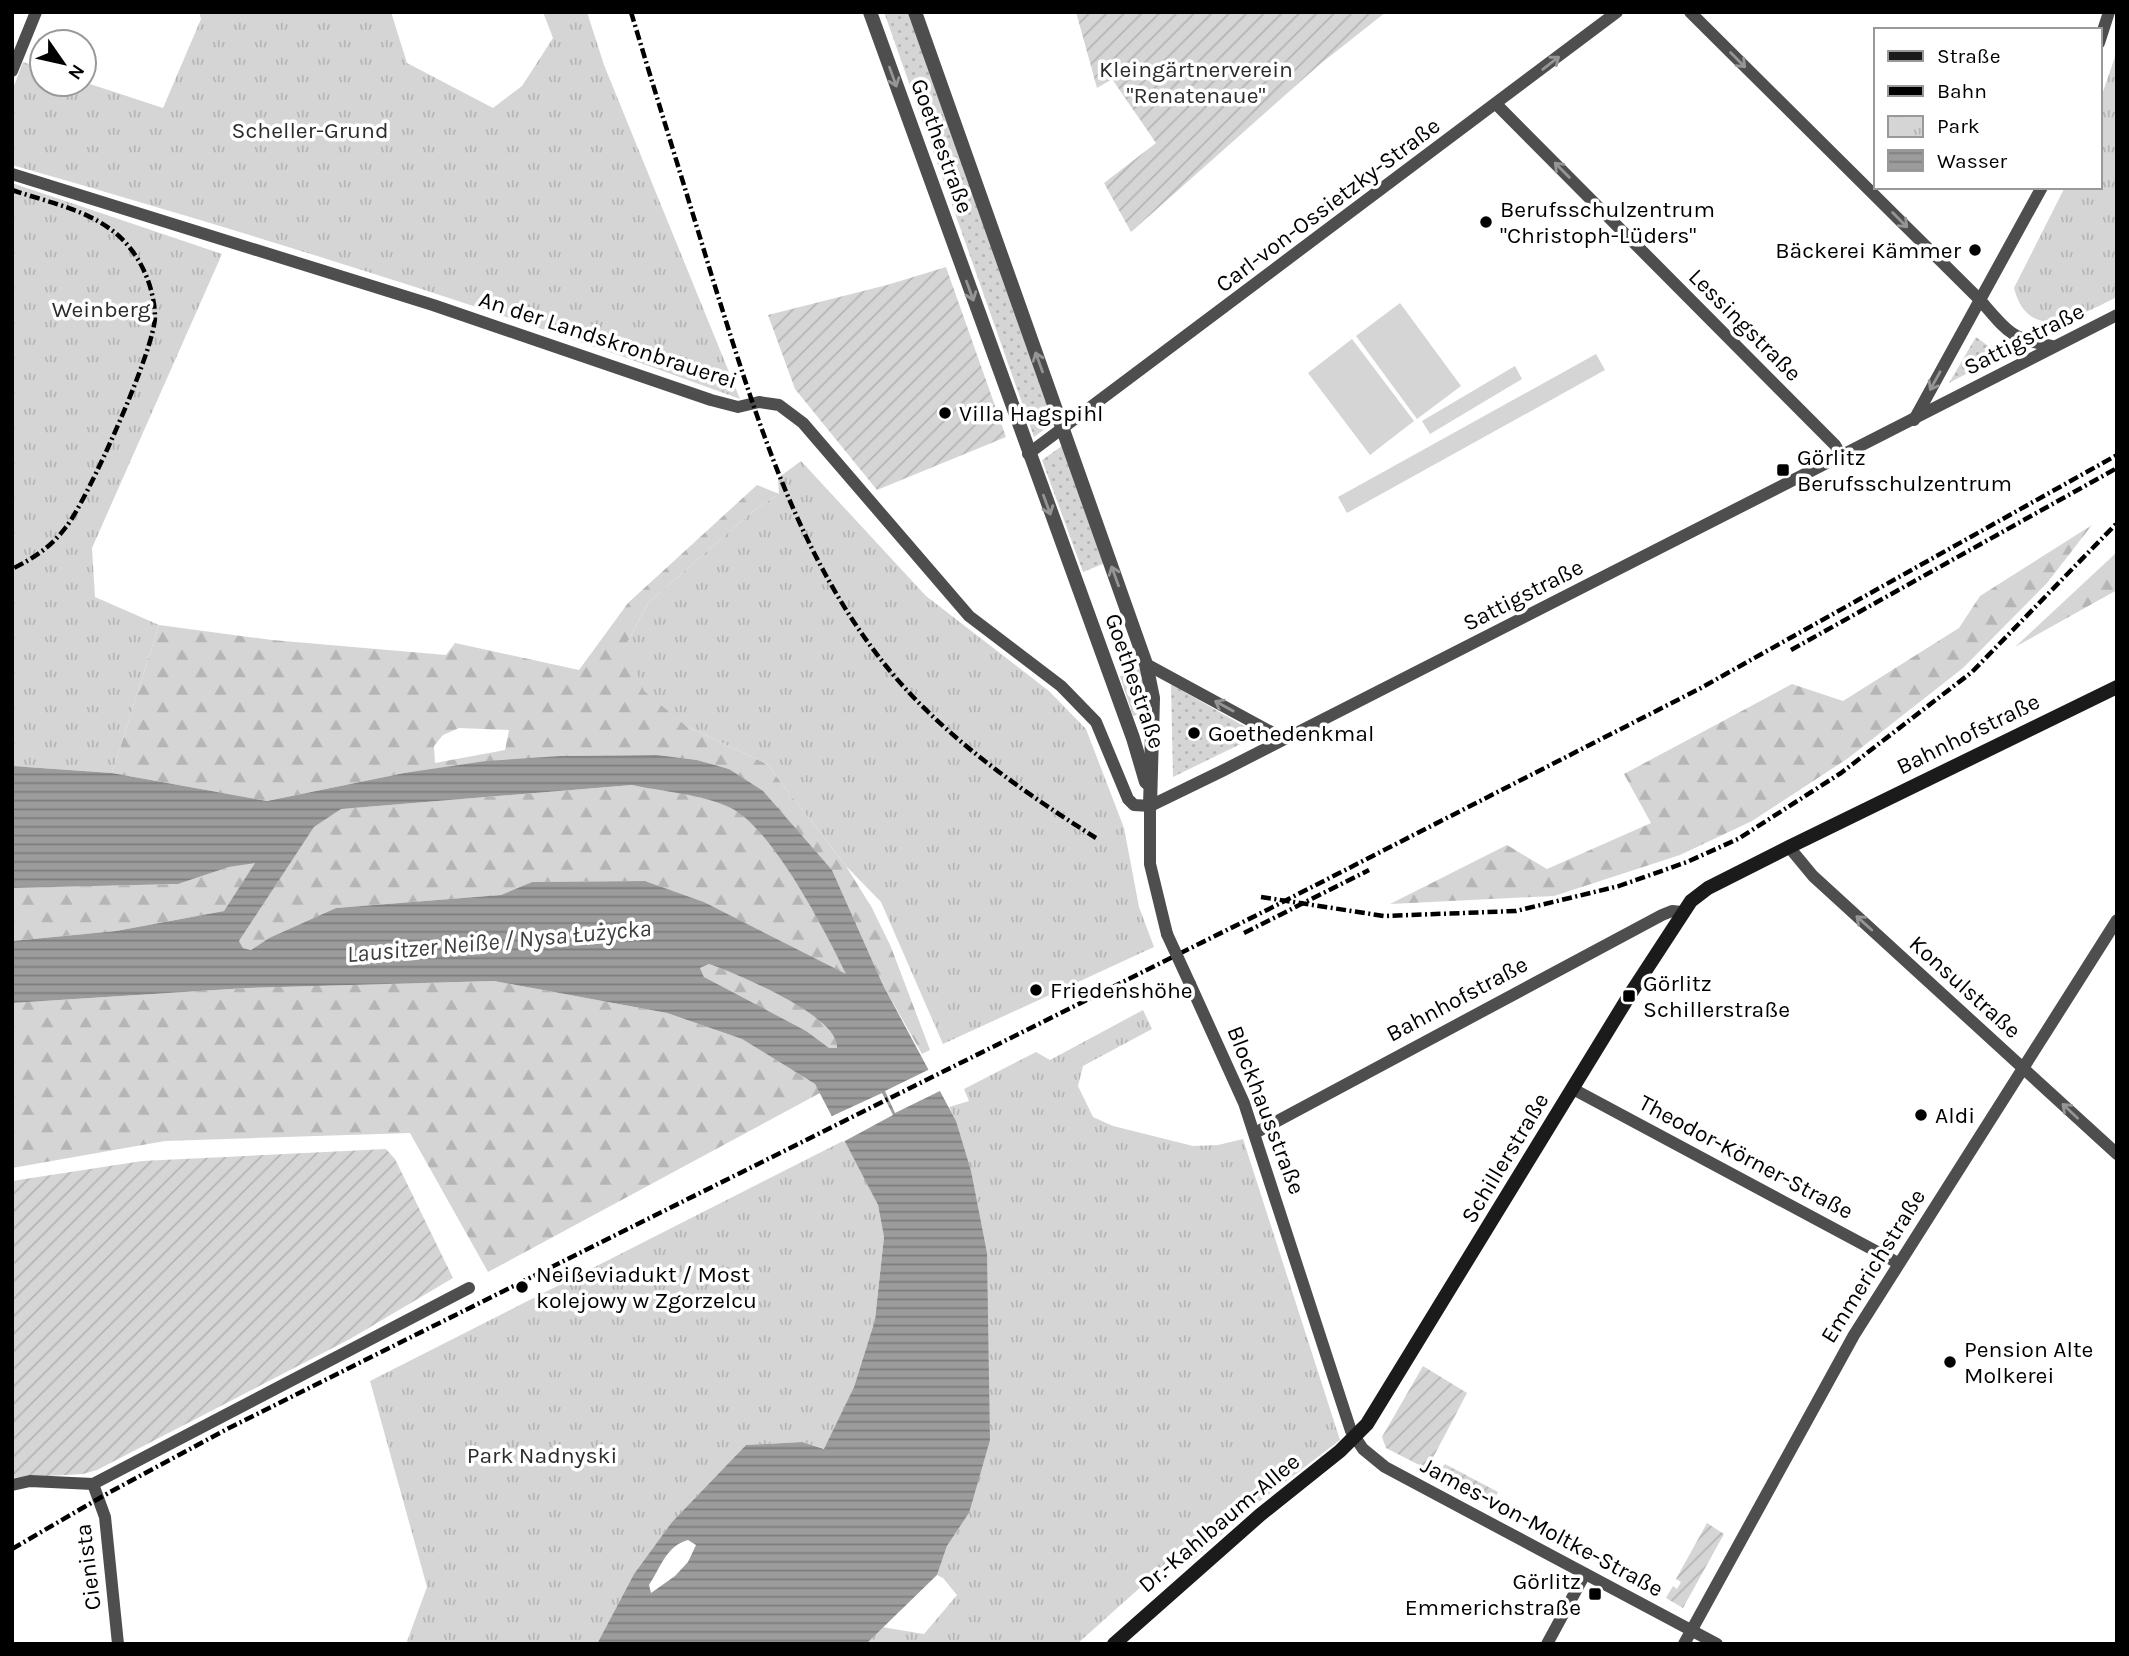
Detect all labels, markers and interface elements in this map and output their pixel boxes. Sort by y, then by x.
north arrow [28,28,98,98]
legend [1874,28,2101,189]
text: Straße [1937,44,2000,68]
one-way arrow [1729,52,1746,69]
one-way arrow [1542,55,1560,70]
park label: Kleingärtnerverein "Renatenaue" [1099,56,1293,109]
text: N [63,60,89,84]
one-way arrow [888,65,900,87]
street label: Goethestraße [905,75,979,217]
text: Bahn [1937,79,1987,103]
street label: Carl-von-Ossietzky-Straße [1211,112,1445,298]
text: Park [1937,114,1980,138]
park label: Scheller-Grund [231,117,389,144]
text: Wasser [1937,149,2008,173]
one-way arrow [1554,162,1571,179]
place label: Berufsschulzentrum "Christoph-Lüders" [1500,196,1715,249]
one-way arrow [1891,212,1908,229]
marker: Berufsschulzentrum "Christoph-Lüders" [1478,214,1494,230]
place label: Bäckerei Kämmer [1775,237,1962,264]
marker: Bäckerei Kämmer [1967,242,1983,258]
street label: Lessingstraße [1683,263,1807,387]
one-way arrow [965,279,977,301]
street label: An der Landskronbrauerei [476,285,740,395]
park label: Weinberg [52,296,150,323]
street label: Sattigstraße [1959,297,2089,381]
one-way arrow [1032,351,1044,373]
one-way arrow [1928,370,1942,391]
place label: Villa Hagspihl [959,400,1104,427]
marker: Villa Hagspihl [937,405,953,421]
place label: Görlitz Berufsschulzentrum [1797,444,2012,497]
marker: Görlitz Berufsschulzentrum [1775,462,1791,478]
one-way arrow [1042,493,1054,515]
street label: Sattigstraße [1458,553,1588,637]
one-way arrow [1108,566,1120,588]
street label: Goethestraße [1099,610,1171,752]
street label: Bahnhofstraße [1892,688,2044,780]
one-way arrow [1215,699,1235,713]
place label: Goethedenkmal [1208,720,1374,747]
marker: Goethedenkmal [1186,725,1202,741]
water label: Lausitzer Neiße / Nysa Łużycka [346,914,652,968]
one-way arrow [1856,914,1873,931]
street label: Konsulstraße [1904,930,2026,1044]
street label: Bahnhofstraße [1382,950,1532,1048]
place label: Görlitz Schillerstraße [1643,970,1790,1023]
place label: Friedenshöhe [1050,977,1193,1004]
marker: Friedenshöhe [1028,982,1044,998]
marker: Görlitz Schillerstraße [1621,988,1637,1004]
street label: Blockhausstraße [1221,1022,1311,1198]
street label: Schillerstraße [1456,1088,1554,1228]
street label: Theodor-Körner-Straße [1634,1089,1858,1225]
place label: Aldi [1935,1102,1975,1129]
one-way arrow [2061,1103,2079,1119]
marker: Aldi [1913,1107,1929,1123]
street label: Emmerichstraße [1815,1184,1931,1348]
place label: Neißeviadukt / Most kolejowy w Zgorzelcu [536,1261,757,1314]
marker: Neißeviadukt / Most kolejowy w Zgorzelcu [514,1279,530,1295]
place label: Pension Alte Molkerei [1964,1336,2093,1389]
marker: Pension Alte Molkerei [1942,1354,1958,1370]
park label: Park Nadnyski [467,1442,617,1469]
street label: Dr.-Kahlbaum-Allee [1133,1448,1305,1598]
street label: James-von-Moltke-Straße [1416,1452,1668,1602]
street label: Cienista [69,1522,107,1612]
place label: Görlitz Emmerichstraße [1405,1568,1581,1621]
marker: Görlitz Emmerichstraße [1587,1586,1603,1602]

